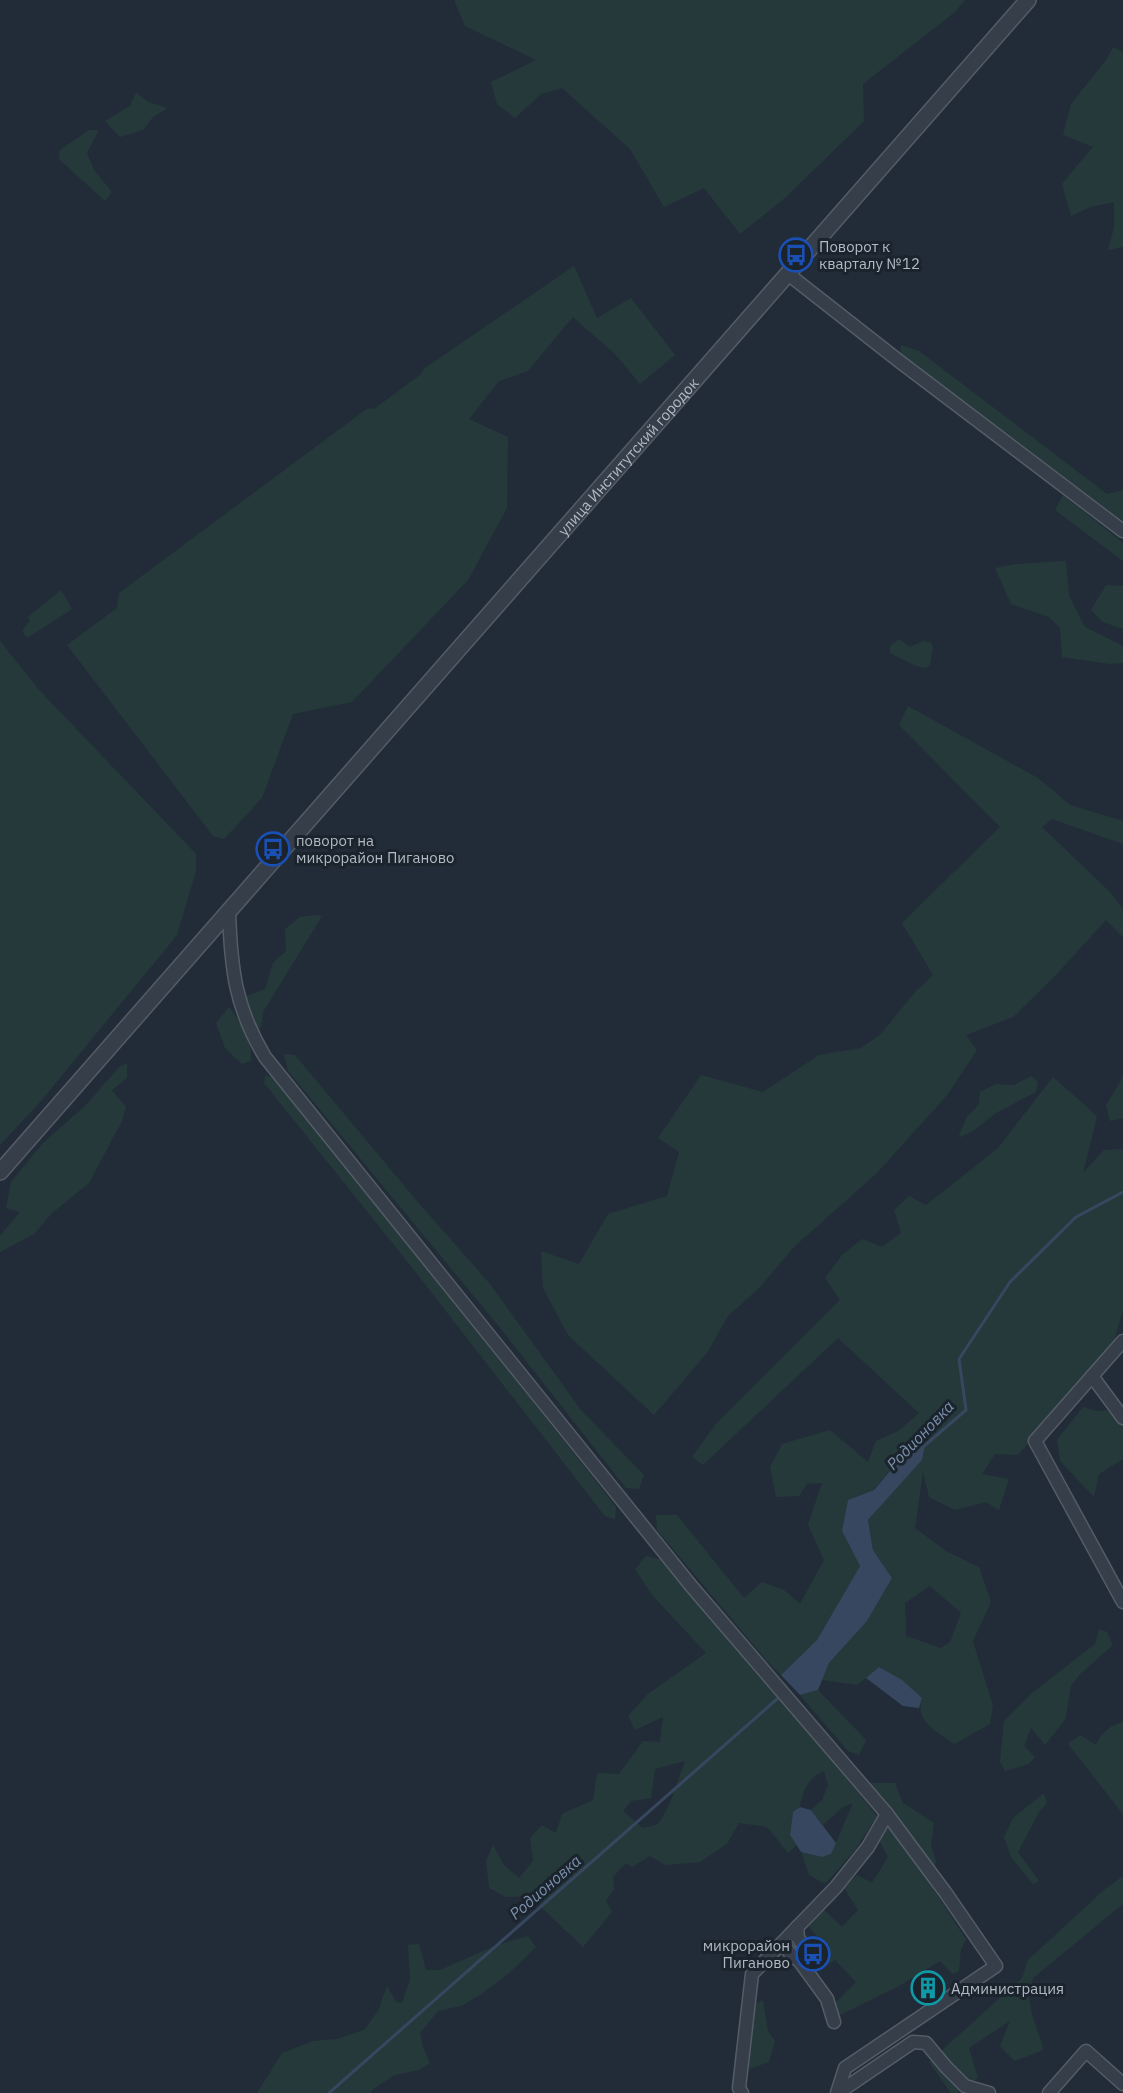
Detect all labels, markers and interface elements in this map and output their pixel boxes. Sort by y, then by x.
bus stop icon: Поворот к кварталу №12 [778,237,814,273]
place label: Поворот к кварталу №12 [819,237,920,273]
street label: улица Институтский городок [553,373,702,539]
bus stop icon: поворот на микрорайон Пиганово [255,831,291,867]
place label: поворот на микрорайон Пиганово [296,831,454,867]
water label: Родионовка [882,1396,958,1474]
water label: Родионовка [505,1850,585,1924]
place label: микрорайон Пиганово [703,1936,790,1972]
bus stop icon: микрорайон Пиганово [795,1936,831,1972]
building icon: Администрация [910,1970,946,2006]
place label: Администрация [951,1979,1064,1998]

